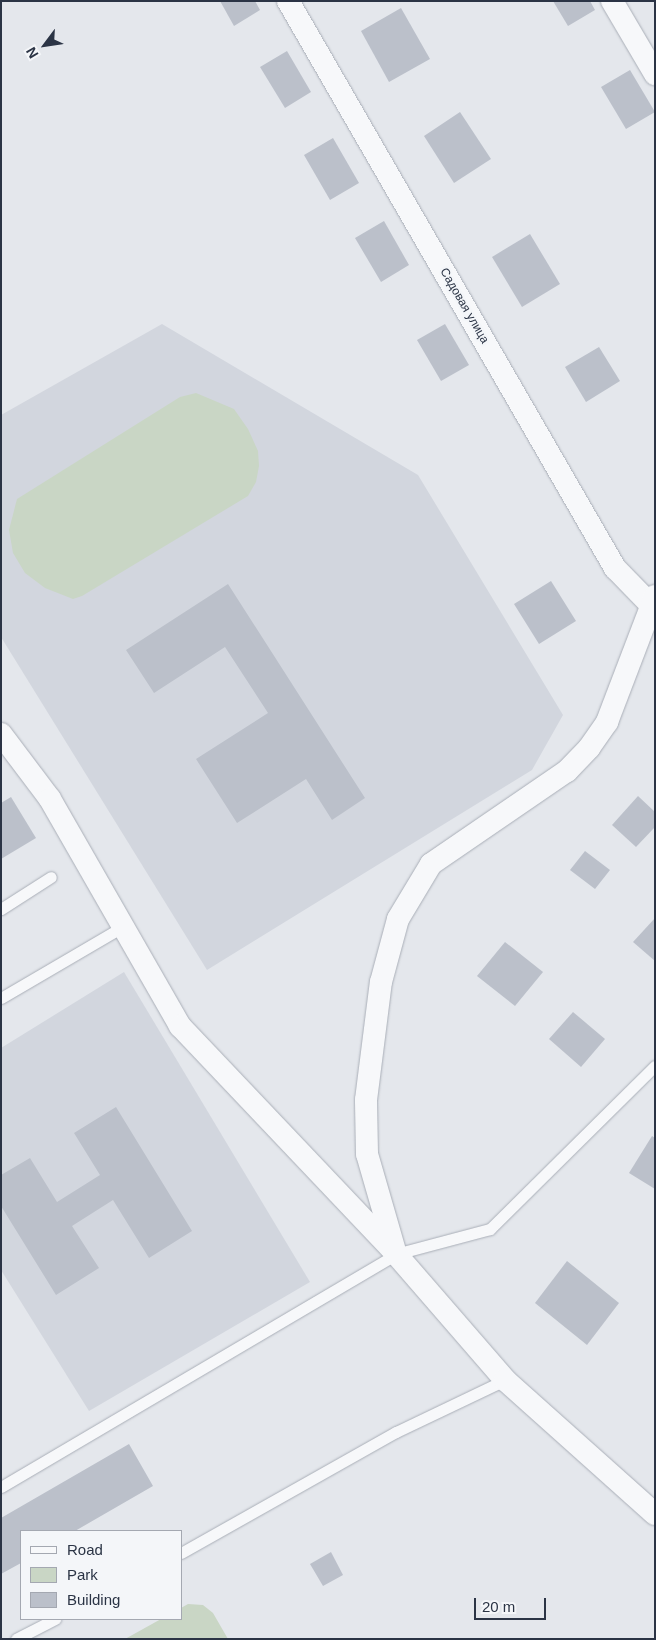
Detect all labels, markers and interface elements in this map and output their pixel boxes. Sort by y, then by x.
north arrow [20,20,70,70]
text: N [23,44,42,61]
street label: Садовая улица [437,266,491,346]
legend [20,1530,182,1620]
text: Road [67,1541,103,1558]
text: Park [67,1566,98,1583]
scale bar [476,1588,548,1620]
text: Building [67,1591,120,1608]
text: 20 m [482,1598,515,1615]

